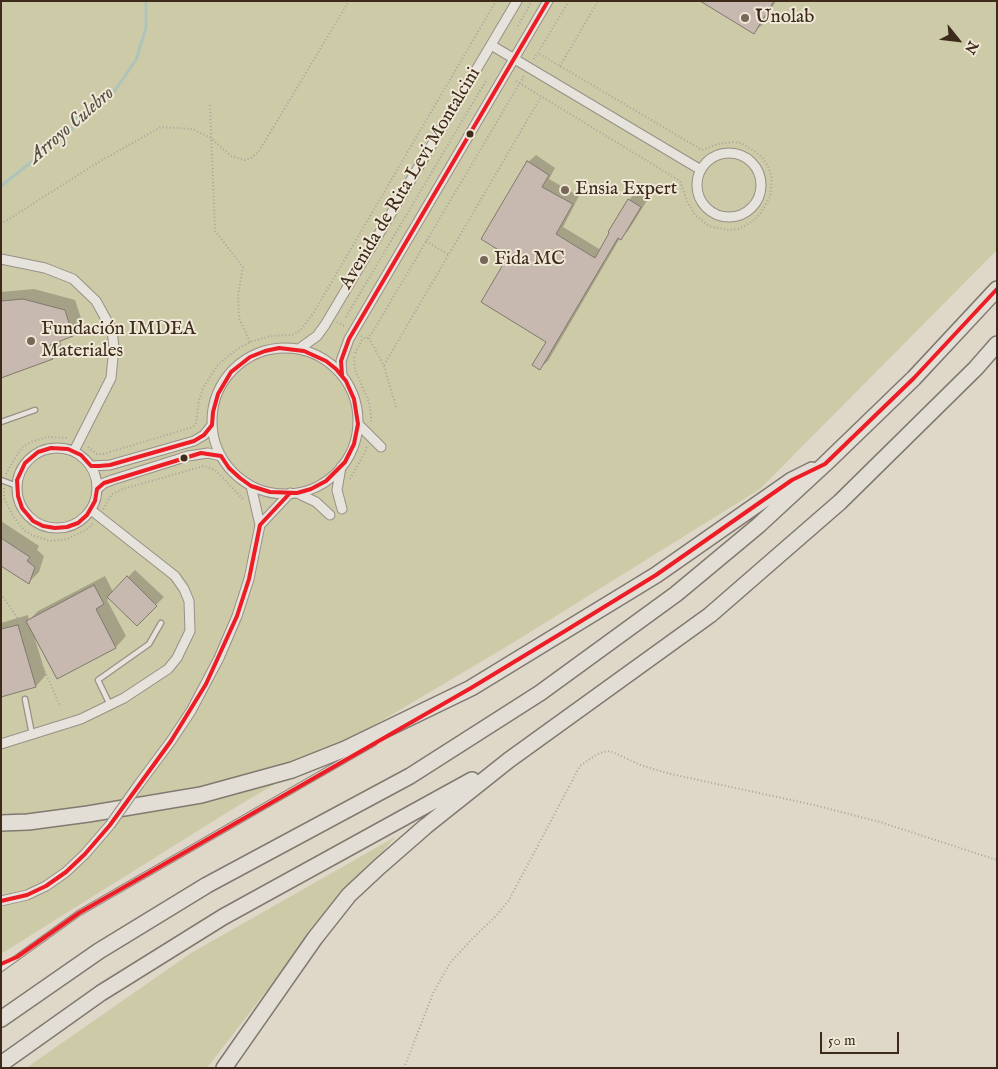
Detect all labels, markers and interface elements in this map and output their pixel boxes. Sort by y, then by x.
place label: Unolab [755,7,814,29]
marker: Unolab [739,12,751,24]
north arrow [933,15,983,65]
text: N [960,38,982,57]
street label: Avenida de Rita Levi Montalcini [336,64,486,294]
water label: Arroyo Culebro [24,82,120,170]
unlabelled marker [465,129,475,139]
place label: Ensia Expert [575,179,677,201]
marker: Ensia Expert [559,184,571,196]
place label: Fida MC [494,249,565,271]
marker: Fida MC [478,254,490,266]
place label: Fundación IMDEA Materiales [41,319,196,363]
marker: Fundación IMDEA Materiales [25,335,37,347]
unlabelled marker [179,453,189,463]
scale bar [823,1022,902,1054]
text: 50 m [828,1031,856,1050]

